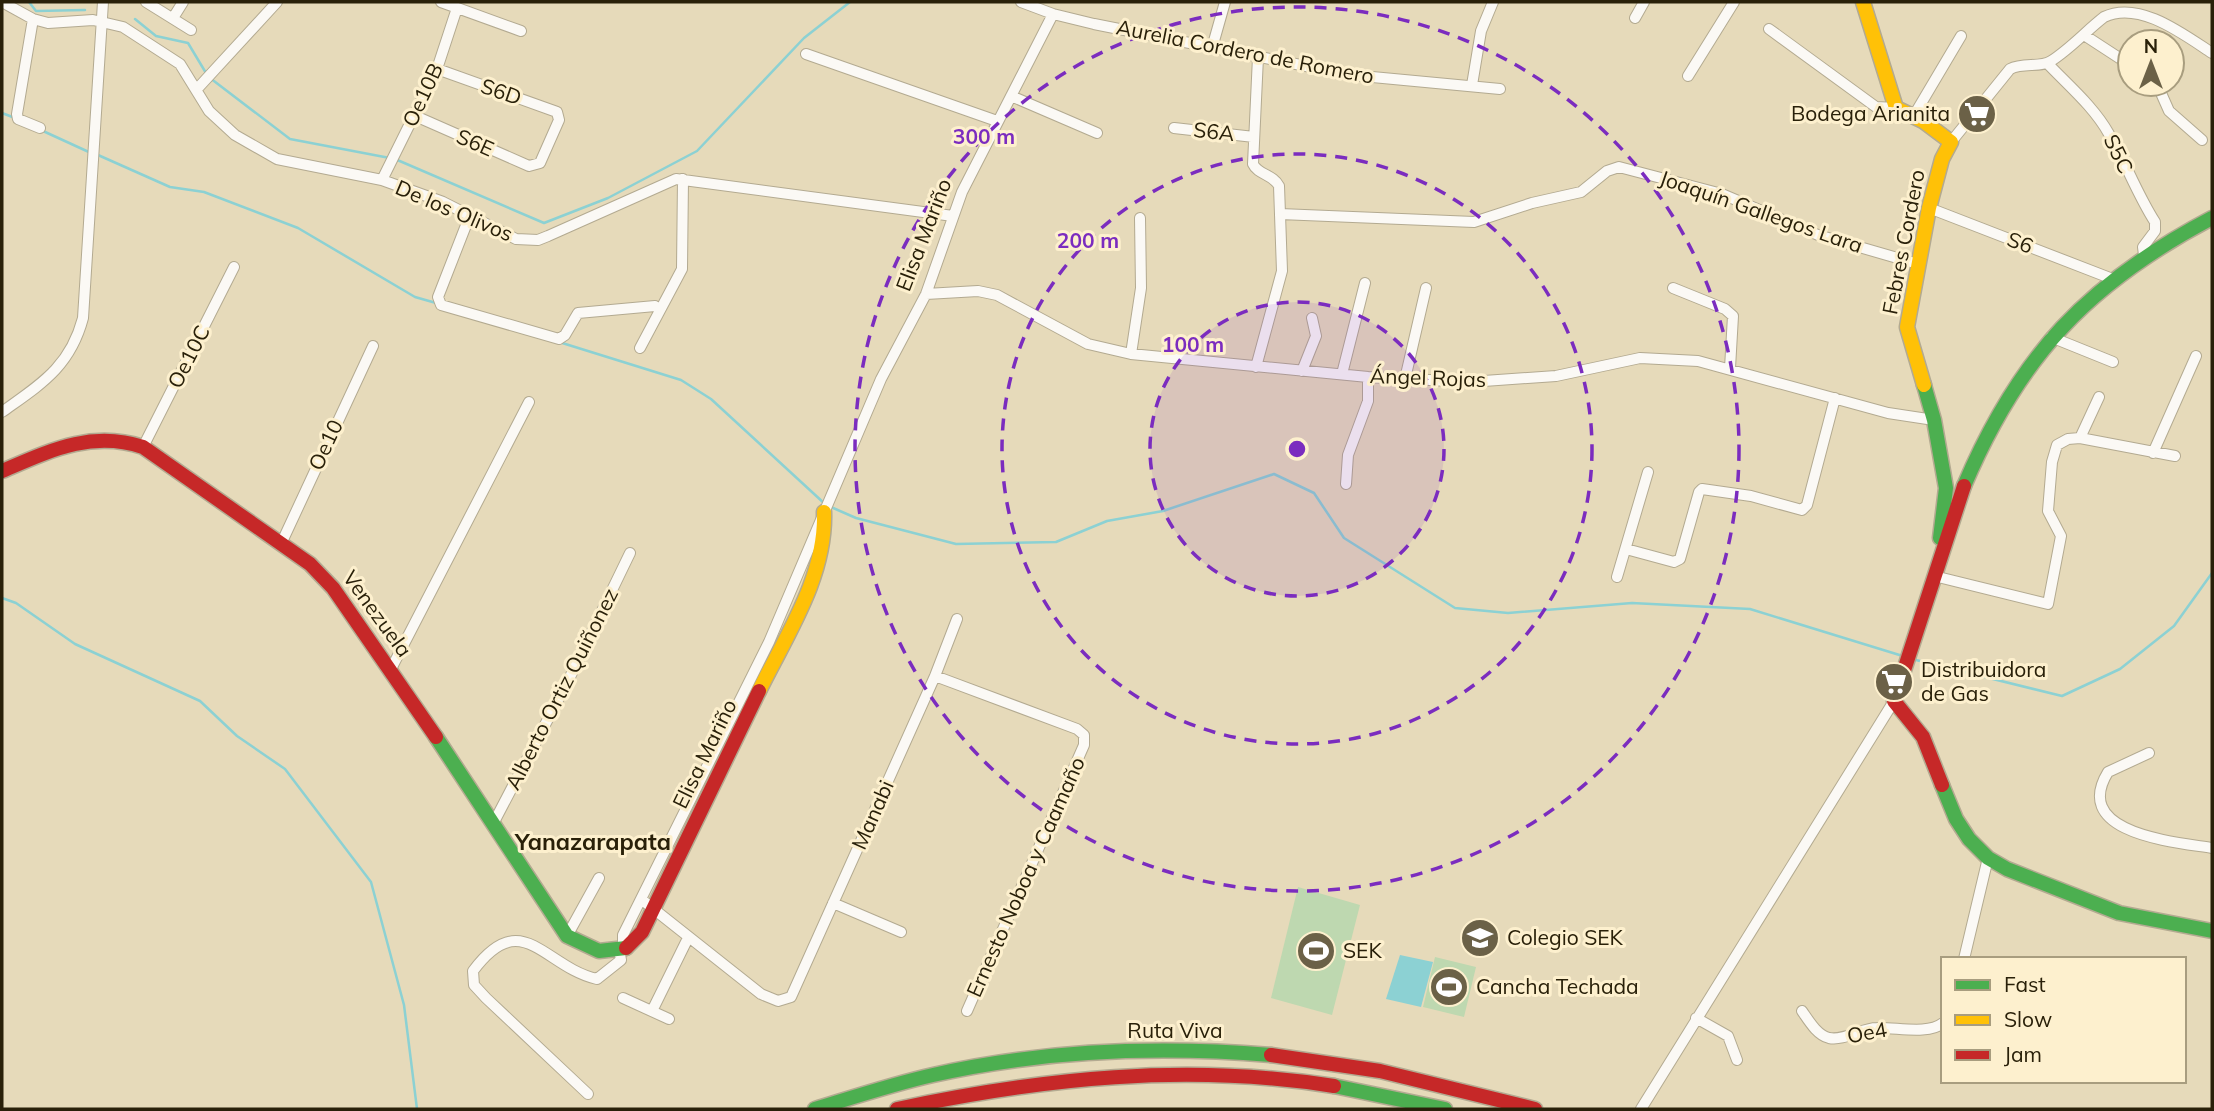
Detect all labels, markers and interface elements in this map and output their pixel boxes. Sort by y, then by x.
street label: Aurelia Cordero de Romero [1114,13,1376,89]
north arrow [2116,28,2186,98]
text: N [2144,34,2158,58]
street label: Oe10B [396,59,448,130]
street label: S6D [478,72,525,110]
supermarket icon: Bodega Arianita [1956,93,1998,135]
place label: Bodega Arianita [1791,100,1950,126]
street label: S6A [1192,116,1236,146]
street label: S6E [453,122,498,162]
text: 300 m [953,123,1015,149]
street label: S5C [2098,130,2139,177]
street label: Joaquín Gallegos Lara [1656,164,1866,258]
street label: Febres Cordero [1876,167,1930,316]
street label: De los Olivos [392,174,517,246]
street label: Elisa Mariño [890,175,956,295]
street label: S6 [2004,225,2037,259]
text: 200 m [1057,227,1119,253]
street label: Oe10C [161,321,215,392]
text: 100 m [1162,331,1224,357]
street label: Ángel Rojas [1369,362,1487,392]
street label: Oe10 [302,415,348,474]
centre of rings [1285,437,1309,461]
street label: Venezuela [338,565,418,662]
street label: Alberto Ortiz Quiñonez [499,583,623,794]
place label: Distribuidora de Gas [1921,656,2046,706]
supermarket icon: Distribuidora de Gas [1873,661,1915,703]
street label: Elisa Mariño [666,695,742,812]
street label: Ernesto Noboa y Caamaño [960,752,1090,1001]
street label: Manabi [845,776,899,853]
district label: Yanazarapata [514,827,671,856]
school or university icon: Colegio SEK [1459,917,1501,959]
place label: Colegio SEK [1507,924,1624,950]
sports icon: SEK [1295,930,1337,972]
place label: SEK [1343,937,1382,963]
legend [1941,957,2186,1083]
sports icon: Cancha Techada [1428,966,1470,1008]
text: Fast [2004,971,2046,997]
place label: Cancha Techada [1476,973,1639,999]
text: Slow [2004,1006,2052,1032]
street label: Oe4 [1845,1016,1889,1048]
street label: Ruta Viva [1127,1017,1223,1043]
text: Jam [2004,1041,2042,1067]

